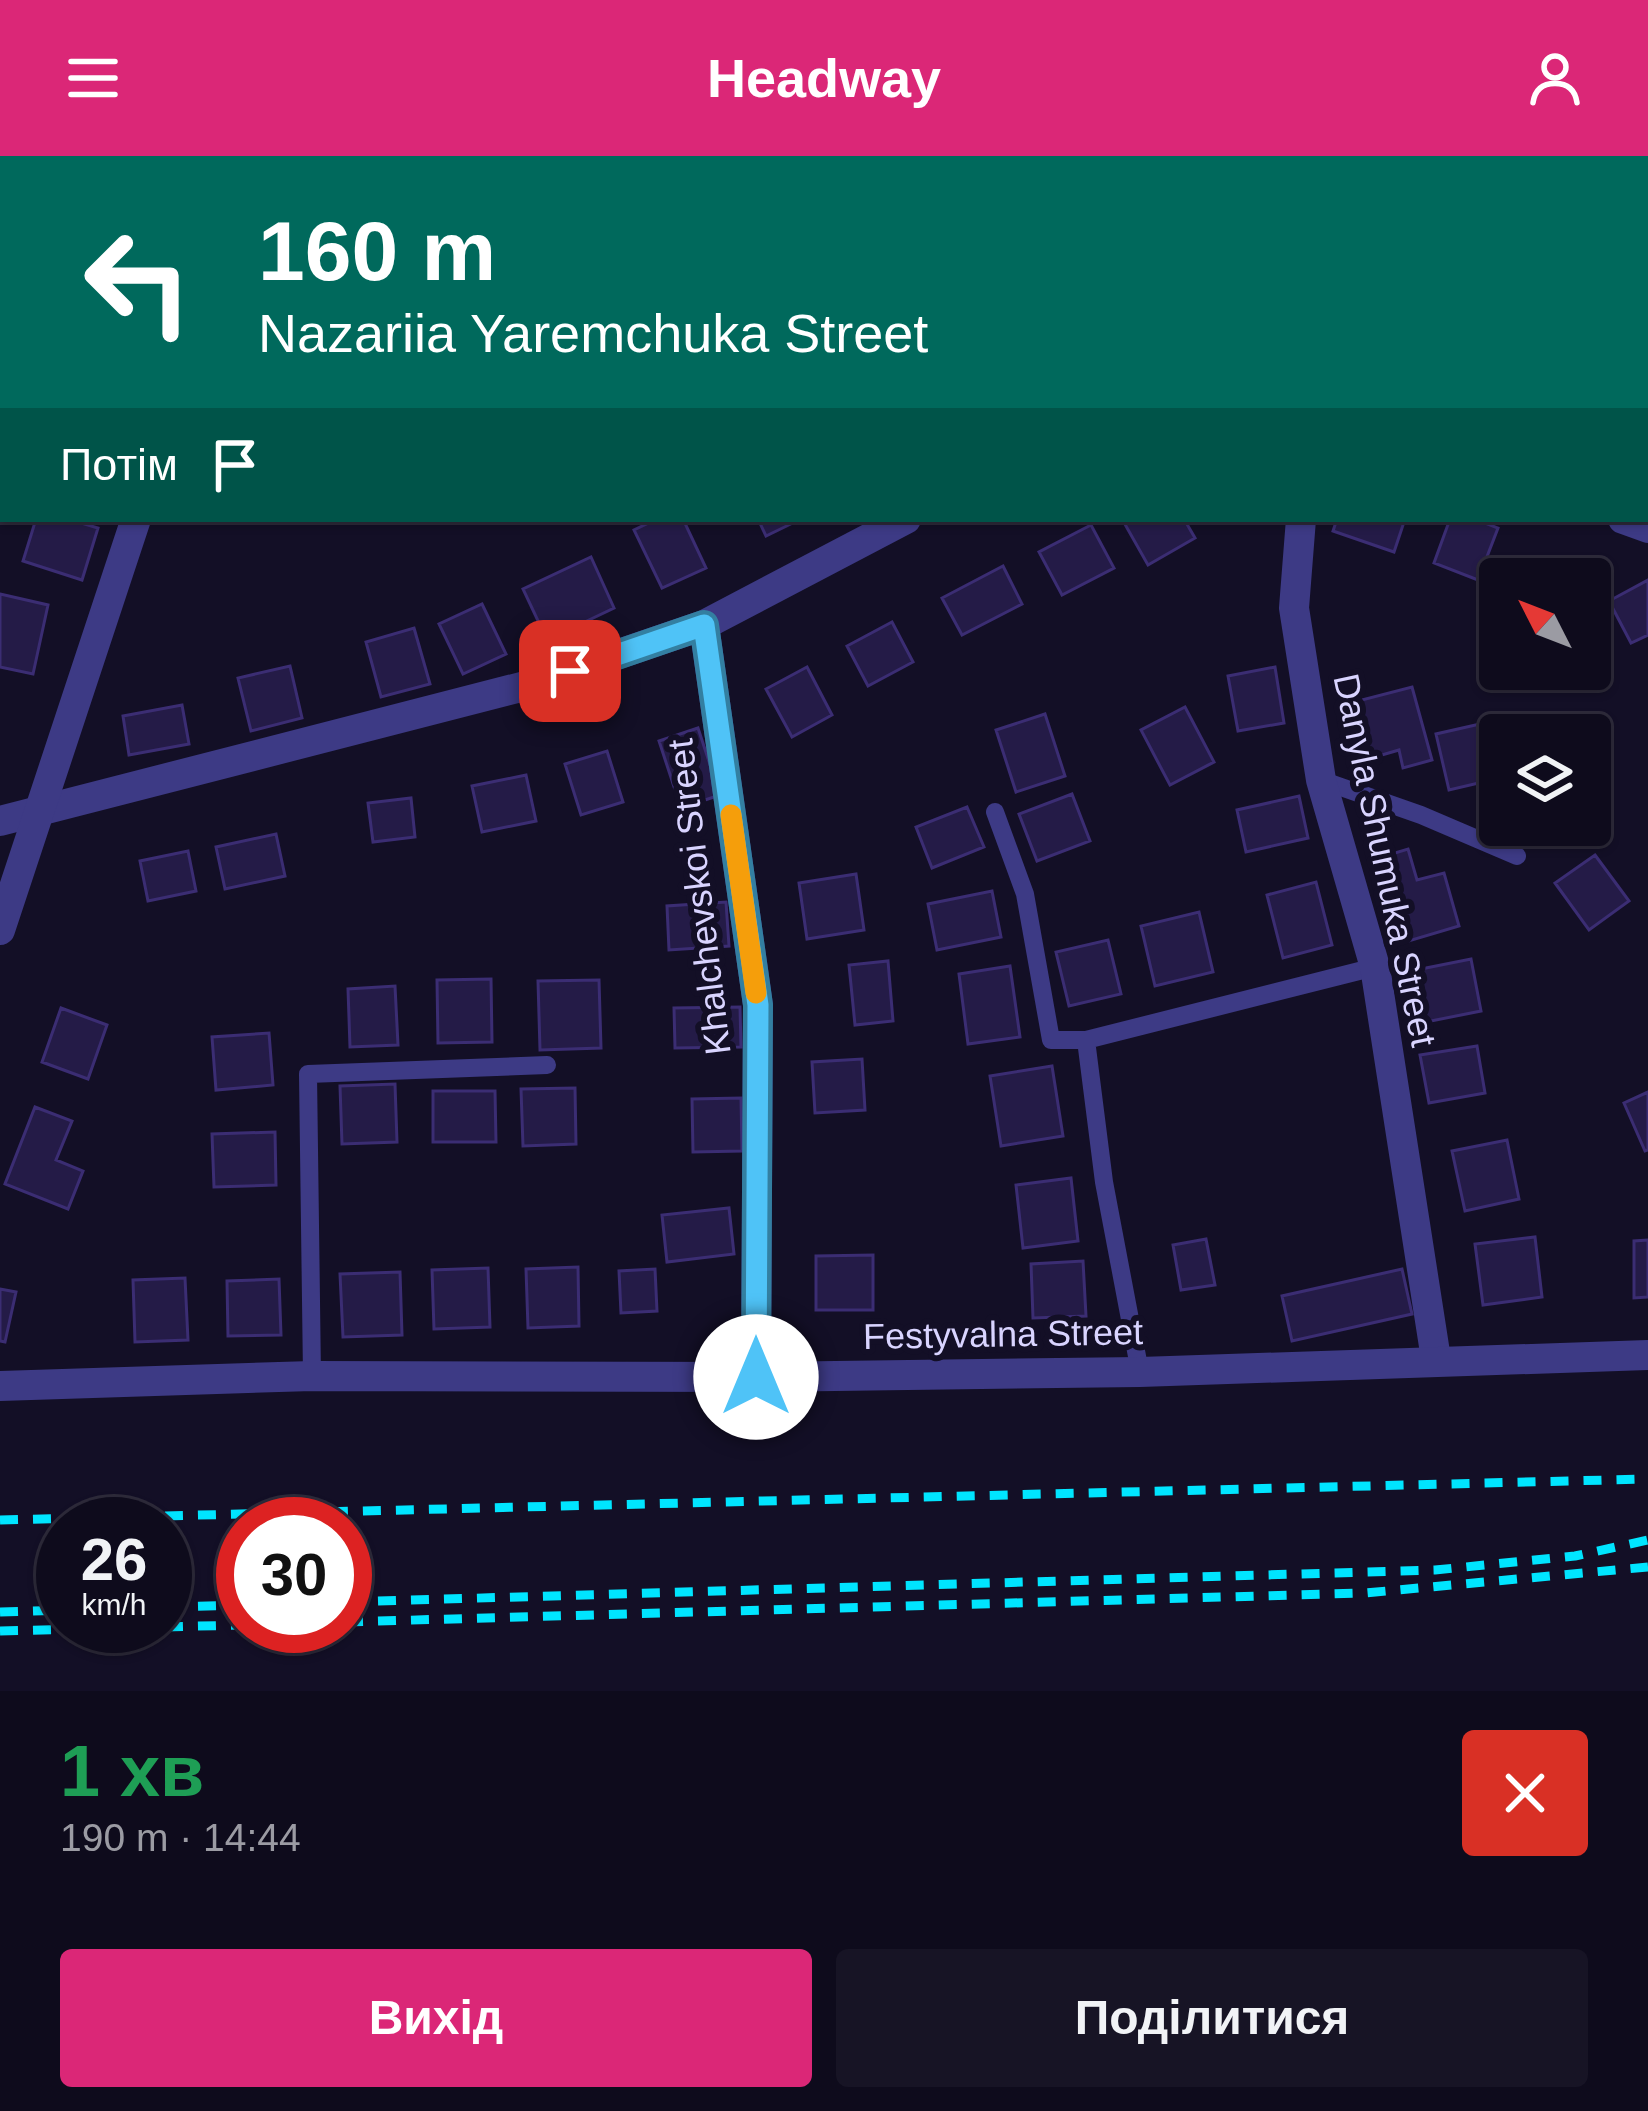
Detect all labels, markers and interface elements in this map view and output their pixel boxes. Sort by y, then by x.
icon: menu [60,45,126,111]
icon: person [1522,45,1588,111]
text: Headway [707,48,941,108]
icon: left [60,204,216,360]
text: 160 m [258,204,496,298]
text: Nazariia Yaremchuka Street [258,303,928,363]
icon: arrive [202,432,268,498]
text: Потім [60,439,178,490]
north arrow [1479,558,1611,690]
map controls [1479,558,1611,846]
pin [519,620,621,722]
icon: arrive [537,638,603,704]
street label: Danyla Shumuka Street [1325,670,1445,1050]
button: layers [1479,714,1611,846]
street label: Khalchevskoi Street [659,737,739,1057]
street label: Festyvalna Street [863,1311,1143,1357]
position arrow [693,1314,819,1440]
speed limit sign: 30 [216,1497,372,1653]
text: 26 [81,1526,147,1593]
text: km/h [81,1588,147,1621]
button: close [1462,1730,1588,1856]
text: 1 хв [60,1731,204,1811]
text: 190 m · 14:44 [60,1816,301,1859]
button: Вихід [60,1949,812,2087]
button: Поділитися [836,1949,1588,2087]

